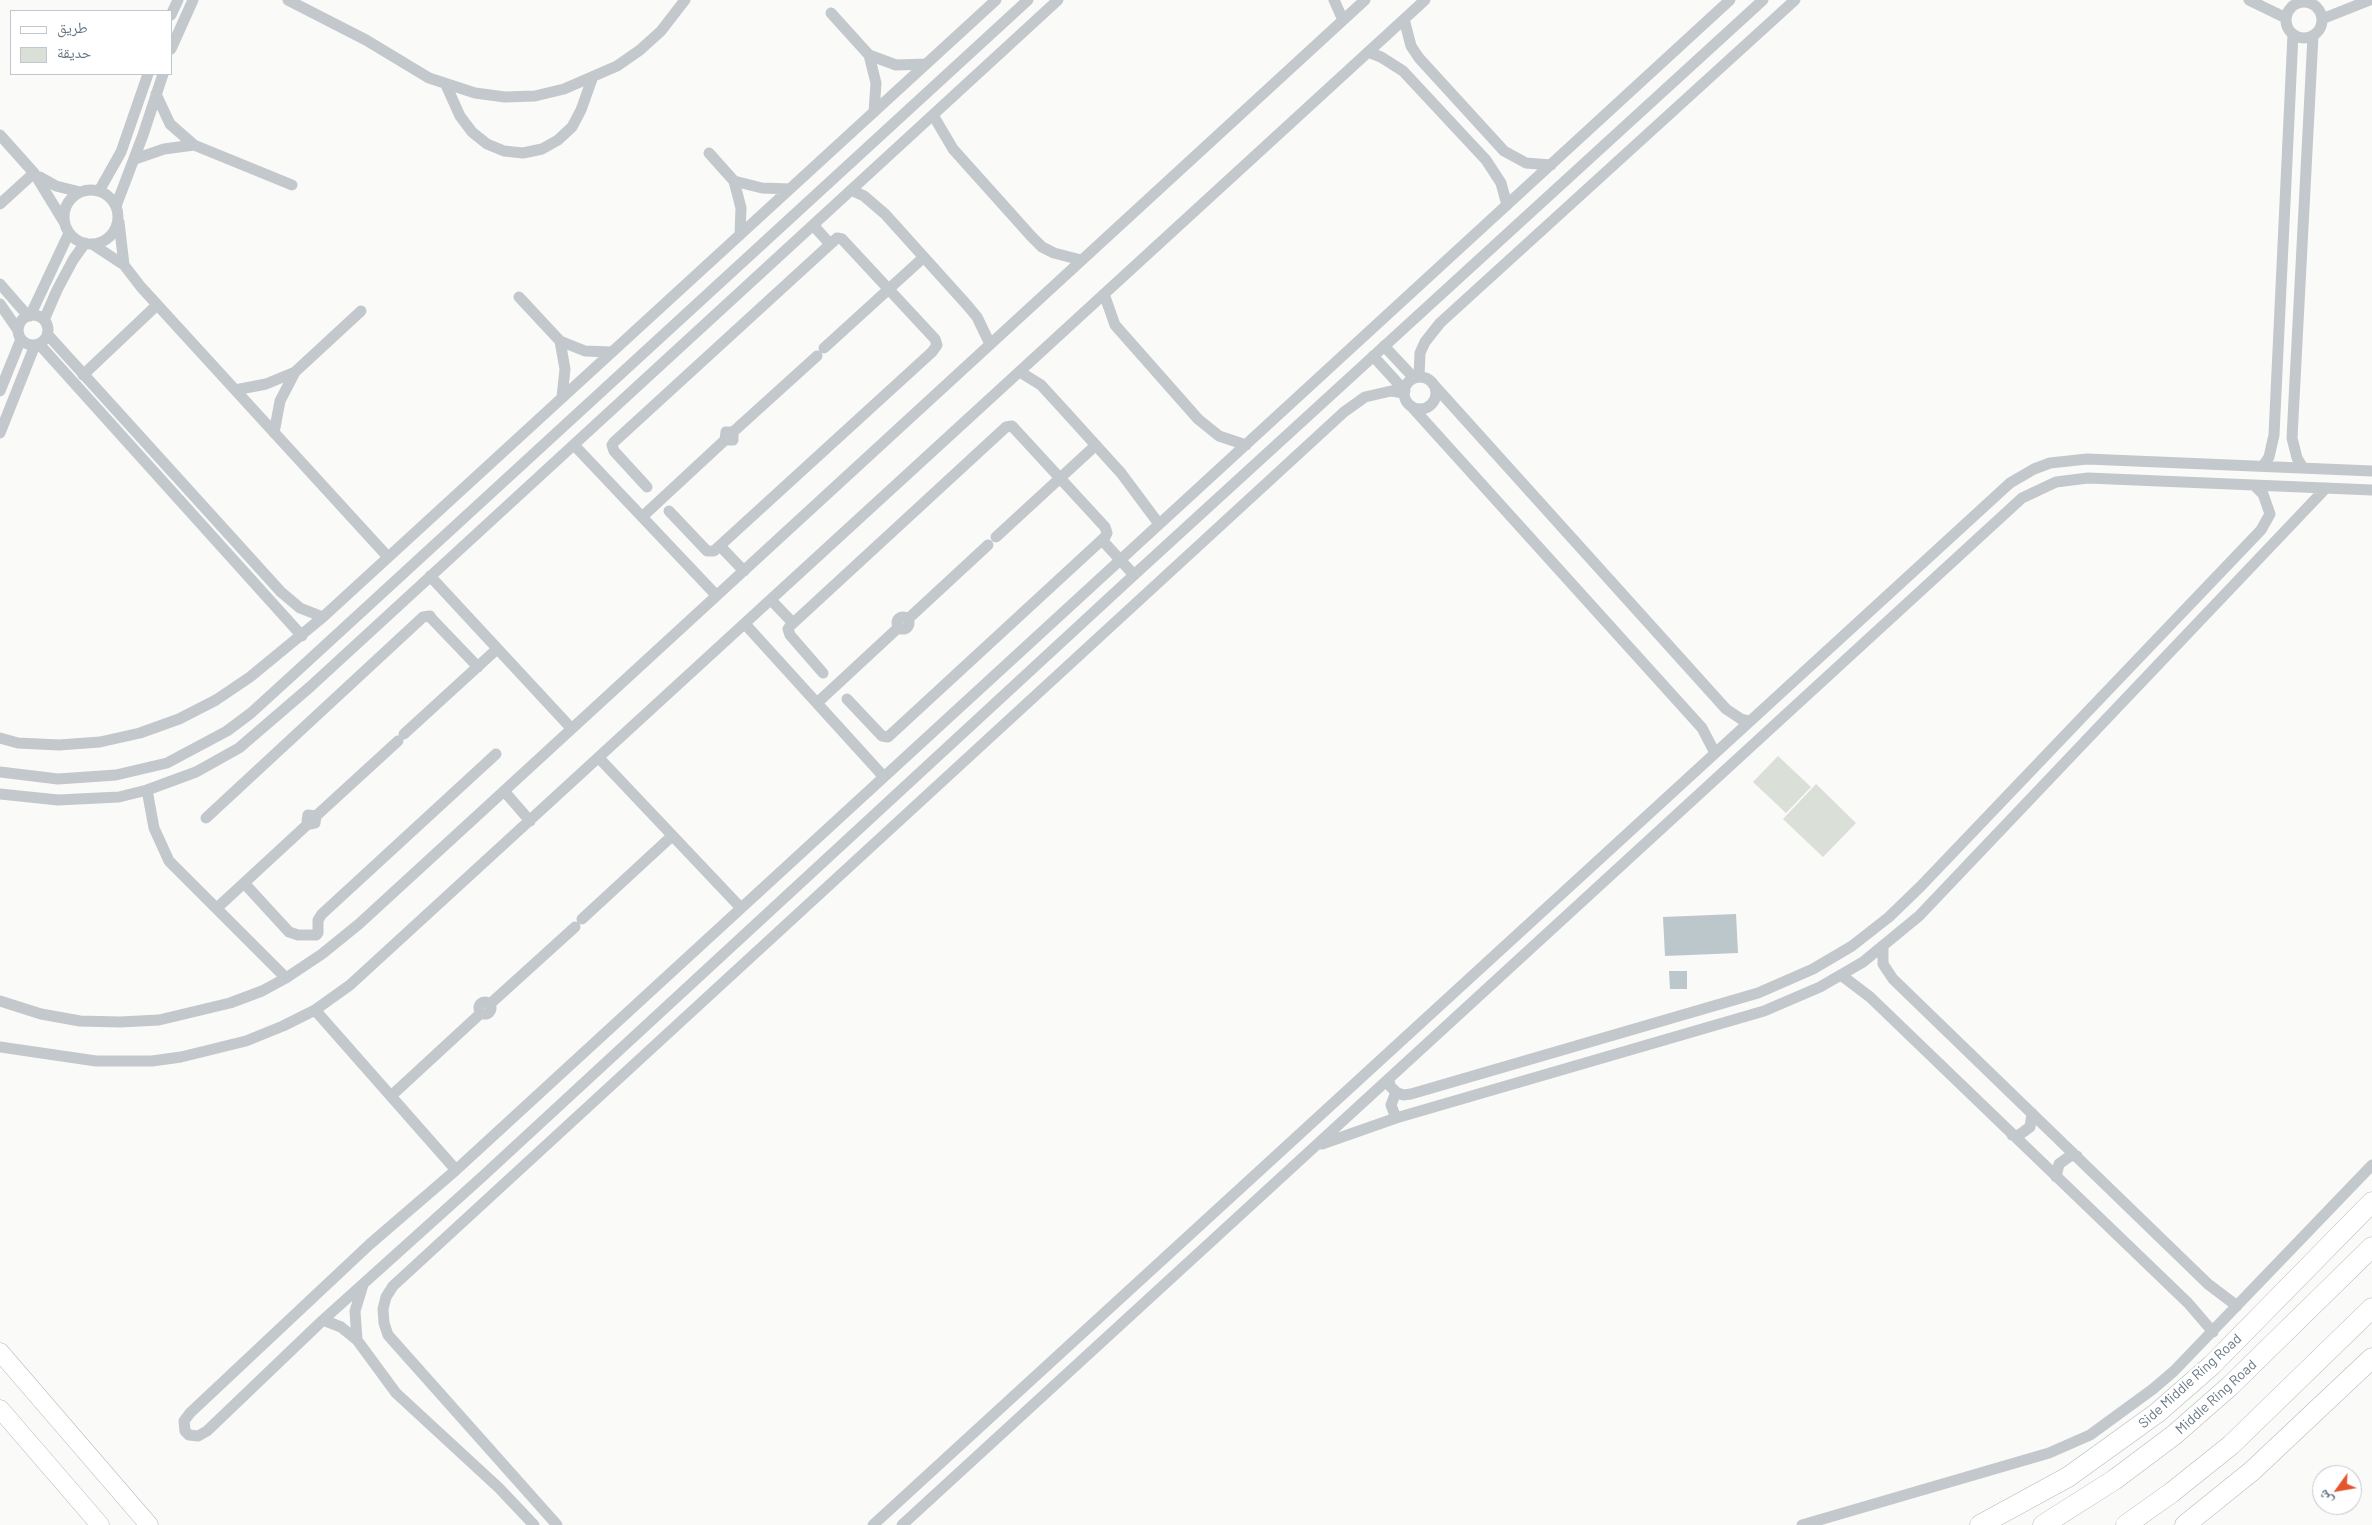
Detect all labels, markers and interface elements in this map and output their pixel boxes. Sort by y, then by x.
legend [10,10,172,75]
text: طريق [57,18,88,36]
text: حديقة [57,43,91,61]
street label: Side Middle Ring Road [2135,1330,2245,1432]
street label: Middle Ring Road [2172,1356,2260,1438]
north arrow [2312,1465,2362,1515]
text: ش [2314,1487,2336,1508]

